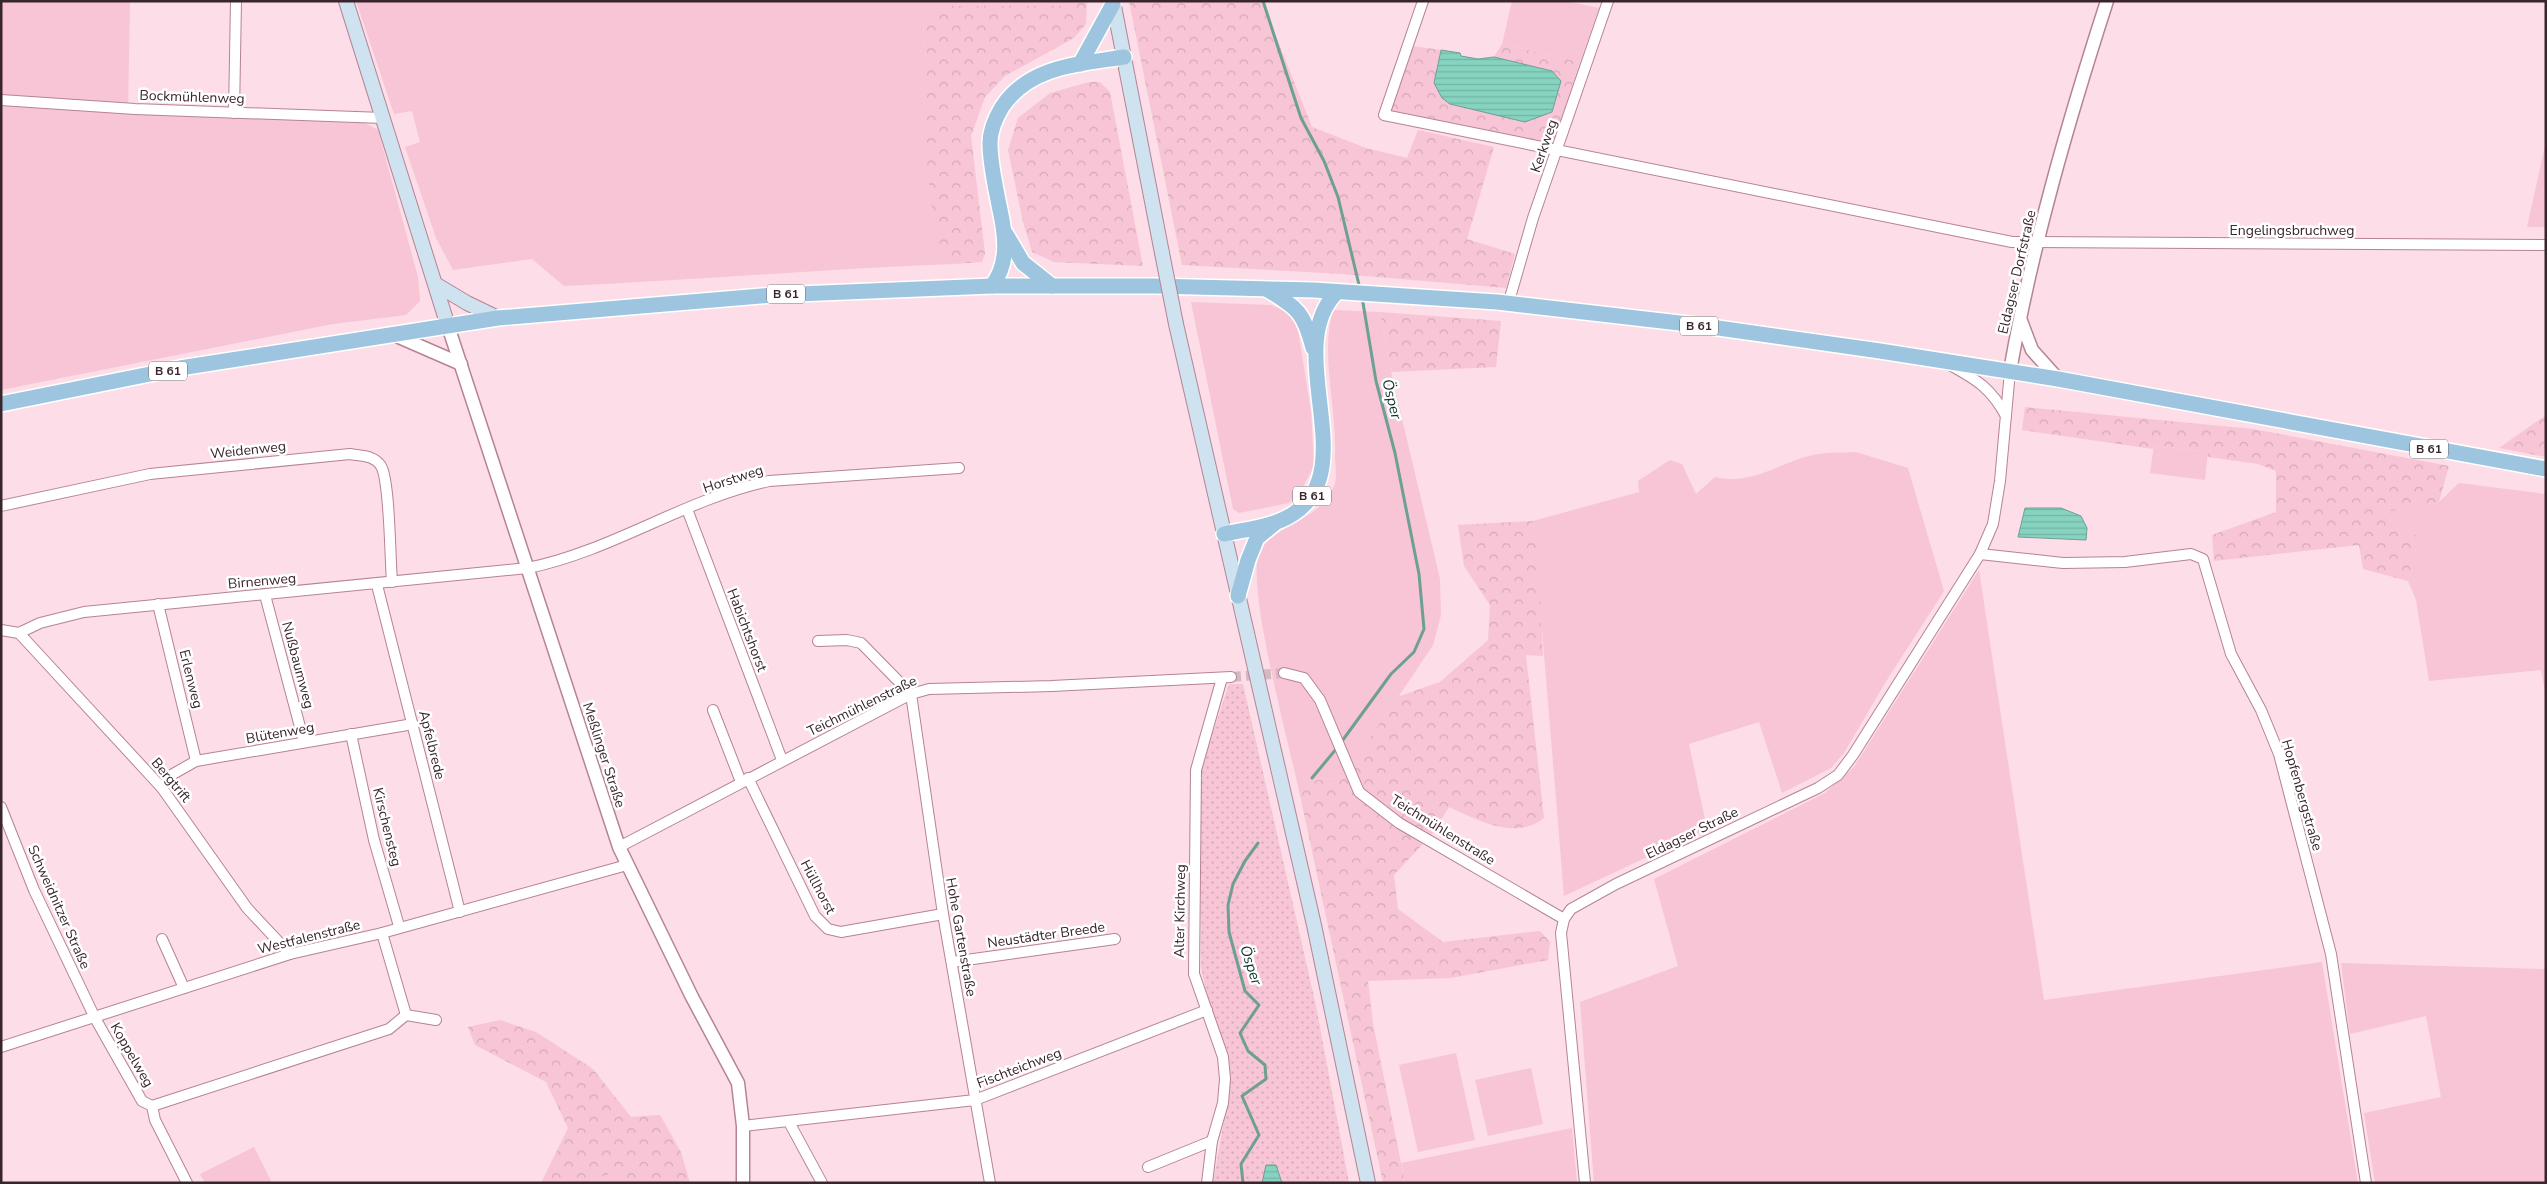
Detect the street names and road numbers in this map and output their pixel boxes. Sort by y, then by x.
street label: Bockmühlenweg [139,86,245,108]
street label: Kerkweg [1526,117,1562,175]
street label: Eldagser Dorfstraße [1993,208,2041,336]
street label: Engelingsbruchweg [2230,221,2354,240]
road number: B 61 [767,284,805,304]
road number: B 61 [1680,316,1718,336]
road number: B 61 [149,362,187,381]
street label: Weidenweg [209,437,287,463]
road number: B 61 [2410,439,2448,458]
street label: Horstweg [700,460,766,498]
road number: B 61 [1293,486,1331,506]
street label: Birnenweg [227,569,297,593]
street label: Habichtshorst [722,586,772,674]
street label: Nußbaumweg [277,619,319,711]
street label: Erlenweg [175,648,207,710]
street label: Teichmühlenstraße [804,671,920,741]
street label: Meßlinger Straße [578,700,630,810]
street label: Apfelbrede [414,708,450,782]
street label: Blütenweg [244,718,316,748]
street label: Hopfenbergstraße [2277,737,2327,853]
street label: Bergtrift [147,754,195,806]
street label: Kirschensteg [368,786,406,868]
street label: Teichmühlenstraße [1387,790,1499,870]
street label: Eldagser Straße [1643,802,1741,864]
street label: Schweidnitzer Straße [23,842,95,972]
street label: Hüllhorst [796,856,840,918]
street label: Alter Kirchweg [1170,864,1190,958]
street label: Hohe Gartenstraße [941,876,981,998]
street label: Westfalenstraße [256,915,362,959]
street label: Neustädter Breede [986,917,1106,953]
street label: Koppelweg [106,1019,158,1091]
street label: Fischteichweg [974,1043,1064,1093]

